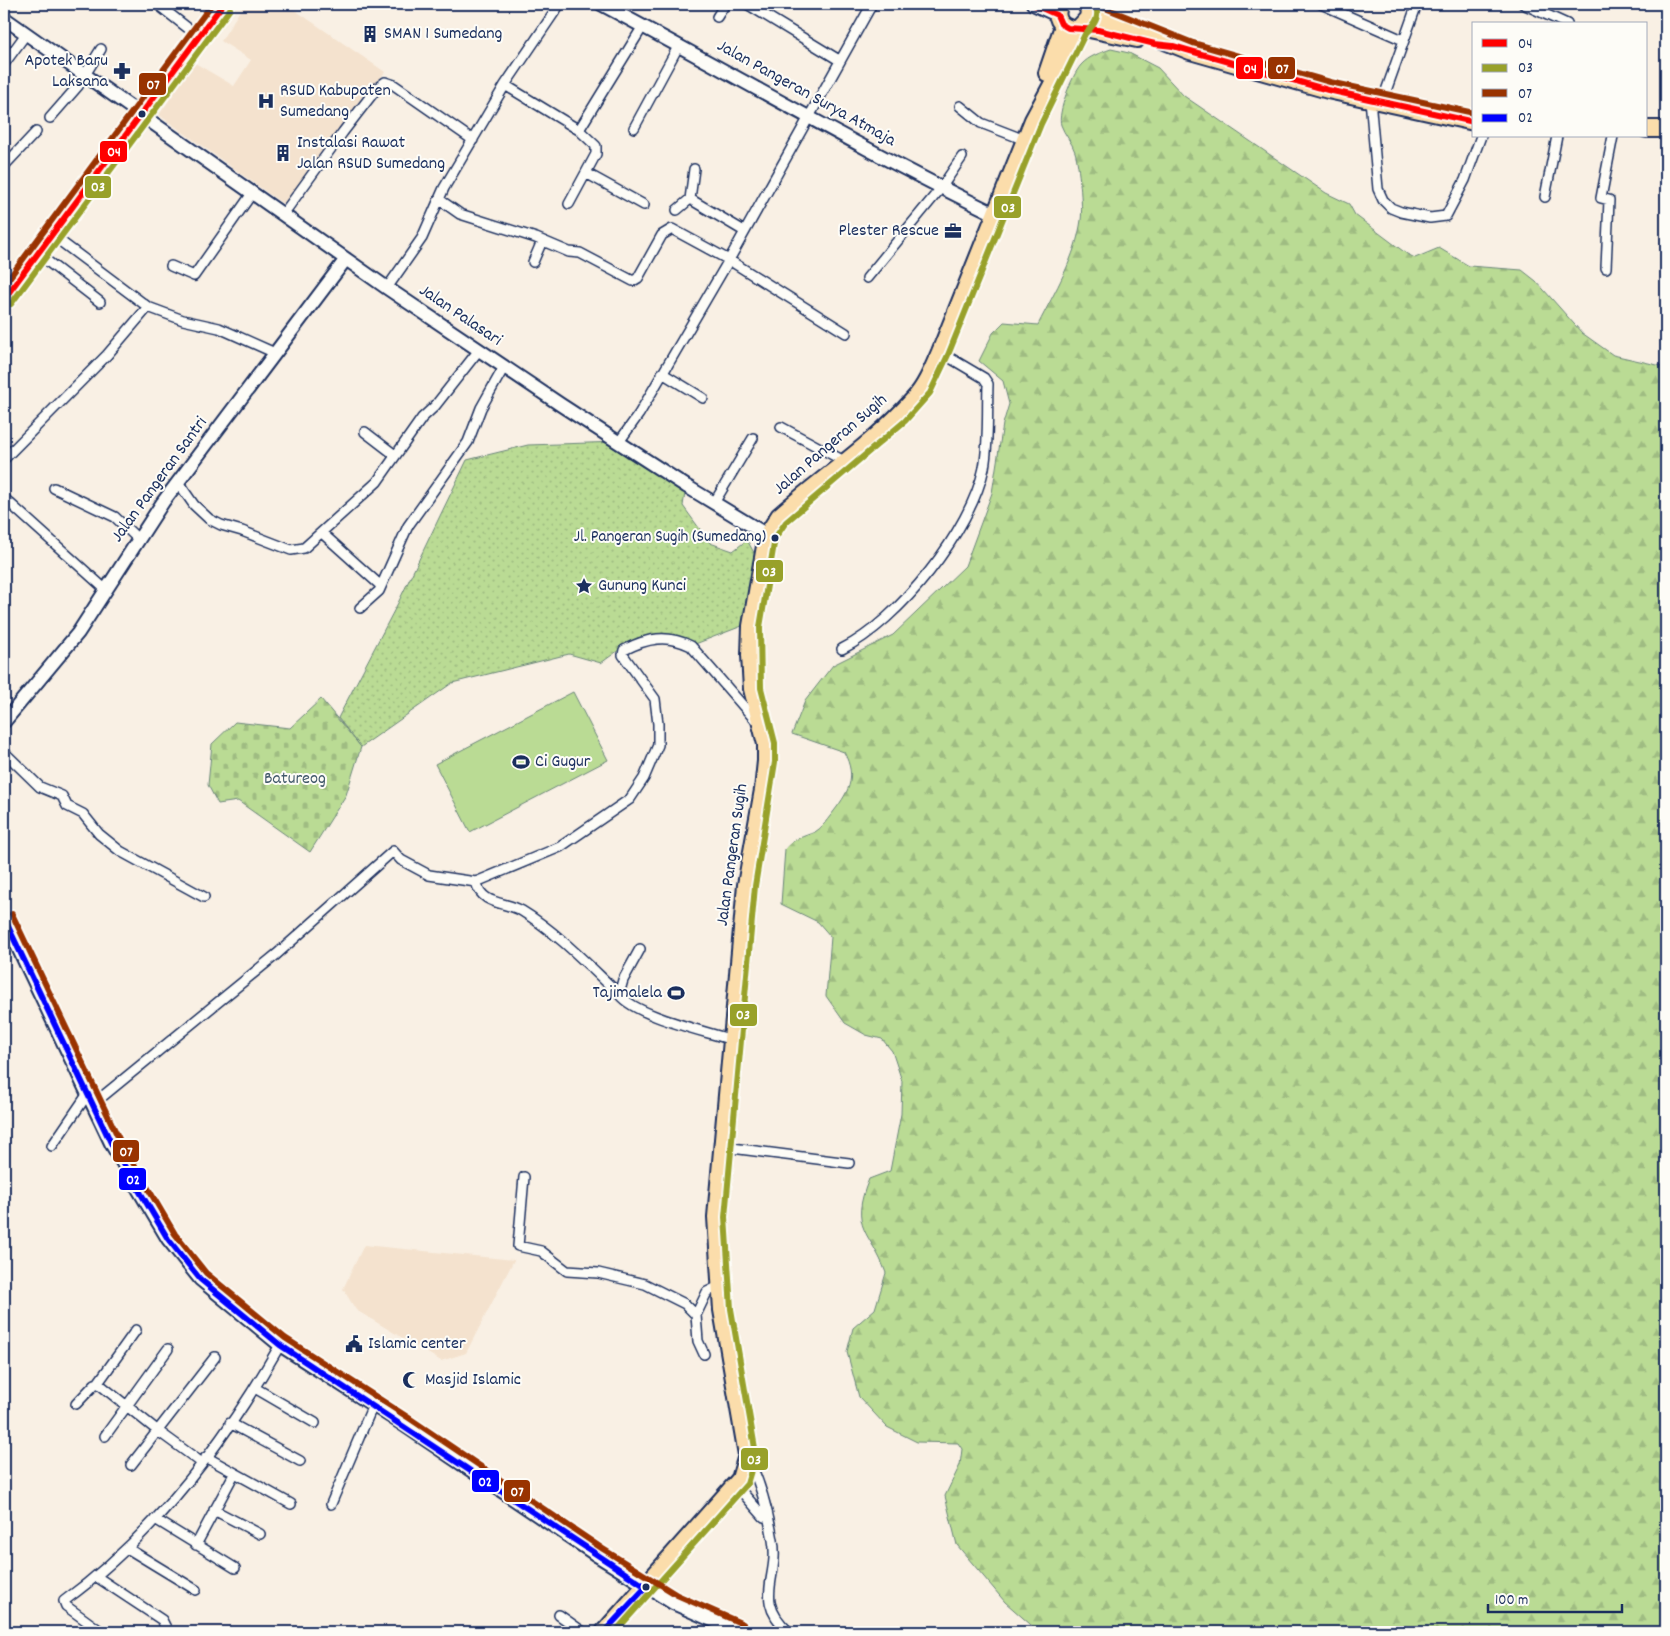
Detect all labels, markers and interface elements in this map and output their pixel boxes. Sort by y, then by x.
place label: SMAN 1 Sumedang [384,22,503,47]
legend [1472,22,1648,138]
building icon: SMAN 1 Sumedang [360,24,380,44]
street label: Jalan Pangeran Surya Atmaja [712,34,900,154]
text: 04 [1518,34,1532,56]
place label: Apotek Baru Laksana [24,49,109,95]
line badge: 04 [1235,56,1264,80]
line badge: 07 [1267,56,1296,80]
text: 03 [1518,58,1533,80]
text: 04 [1243,60,1257,80]
text: 07 [1276,60,1289,80]
pharmacy icon: Apotek Baru Laksana [112,61,132,81]
line badge: 07 [138,72,167,96]
text: 07 [147,76,160,96]
place label: RSUD Kabupaten Sumedang [280,79,391,125]
text: 07 [1518,84,1532,106]
hospital icon: RSUD Kabupaten Sumedang [256,91,276,111]
text: 02 [1518,108,1533,130]
unlabelled marker [137,109,147,119]
place label: Instalasi Rawat Jalan RSUD Sumedang [297,131,445,177]
line badge: 04 [99,140,128,163]
text: 04 [107,143,121,163]
building icon: Instalasi Rawat Jalan RSUD Sumedang [273,143,293,163]
line badge: 03 [84,175,112,199]
text: 03 [91,178,105,198]
line badge: 03 [993,195,1022,219]
text: 03 [1001,199,1015,219]
place label: Plester Rescue [839,219,939,244]
office icon: Plester Rescue [943,221,963,241]
street label: Jalan Palasari [413,279,507,353]
street label: Jalan Pangeran Sugih [769,388,893,502]
street label: Jalan Pangeran Santri [106,412,214,548]
place label: Jl. Pangeran Sugih (Sumedang) [574,526,766,550]
marker: Jl. Pangeran Sugih (Sumedang) [770,533,780,543]
line badge: 03 [755,559,784,583]
text: 03 [762,563,776,583]
place label: Gunung Kunci [598,574,686,599]
place icon: Gunung Kunci [574,576,594,596]
place label: Ci Gugur [535,750,591,775]
sports icon: Ci Gugur [511,752,531,772]
park label: Batureog [264,767,326,792]
street label: Jalan Pangeran Sugih [711,782,755,928]
place label: Tajimalela [593,981,663,1006]
sports icon: Tajimalela [666,983,686,1003]
line badge: 03 [729,1003,758,1027]
text: 03 [736,1006,750,1026]
line badge: 07 [112,1139,140,1163]
text: 07 [120,1143,133,1163]
line badge: 02 [118,1167,147,1191]
text: 02 [126,1171,140,1191]
place label: Islamic center [368,1332,466,1357]
public building icon: Islamic center [344,1334,364,1354]
place label: Masjid Islamic [425,1368,521,1393]
mosque icon: Masjid Islamic [401,1370,421,1390]
line badge: 03 [740,1447,769,1471]
text: 03 [747,1451,761,1471]
line badge: 02 [471,1469,500,1493]
text: 02 [478,1473,492,1493]
line badge: 07 [503,1479,531,1503]
text: 07 [511,1483,524,1503]
scale bar [1488,1581,1621,1613]
unlabelled marker [641,1582,651,1592]
text: 100 m [1495,1590,1528,1612]

